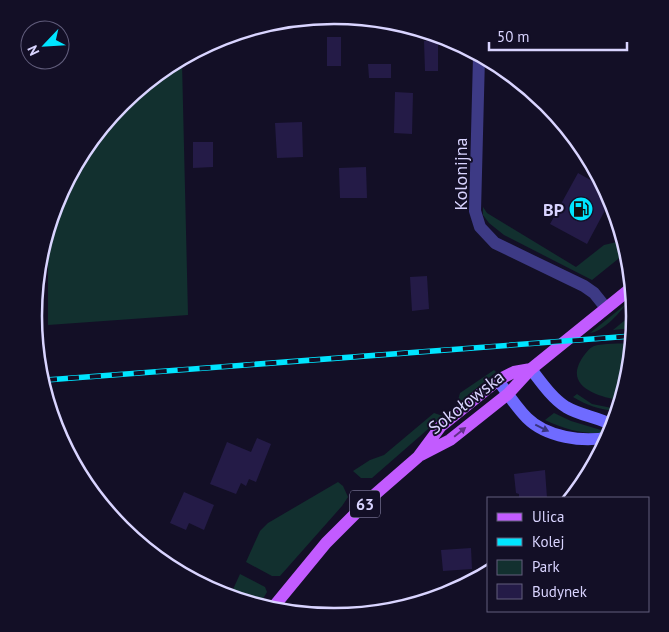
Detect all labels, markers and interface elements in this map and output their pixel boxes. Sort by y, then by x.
north arrow [20,20,70,70]
scale bar [489,20,626,52]
text: 50 m [497,27,530,46]
text: N [23,43,43,58]
street label: Kolonijna [449,138,472,210]
fuel station icon: BP [568,196,594,222]
place label: BP [543,198,564,221]
street label: Sokołowska [423,365,509,439]
one-way arrow [534,424,549,432]
one-way arrow [454,427,467,438]
road number: 63 [350,490,380,518]
legend [487,497,649,612]
text: Ulica [532,507,564,526]
text: Kolej [532,532,564,551]
text: Park [532,557,560,576]
text: Budynek [532,582,588,601]

